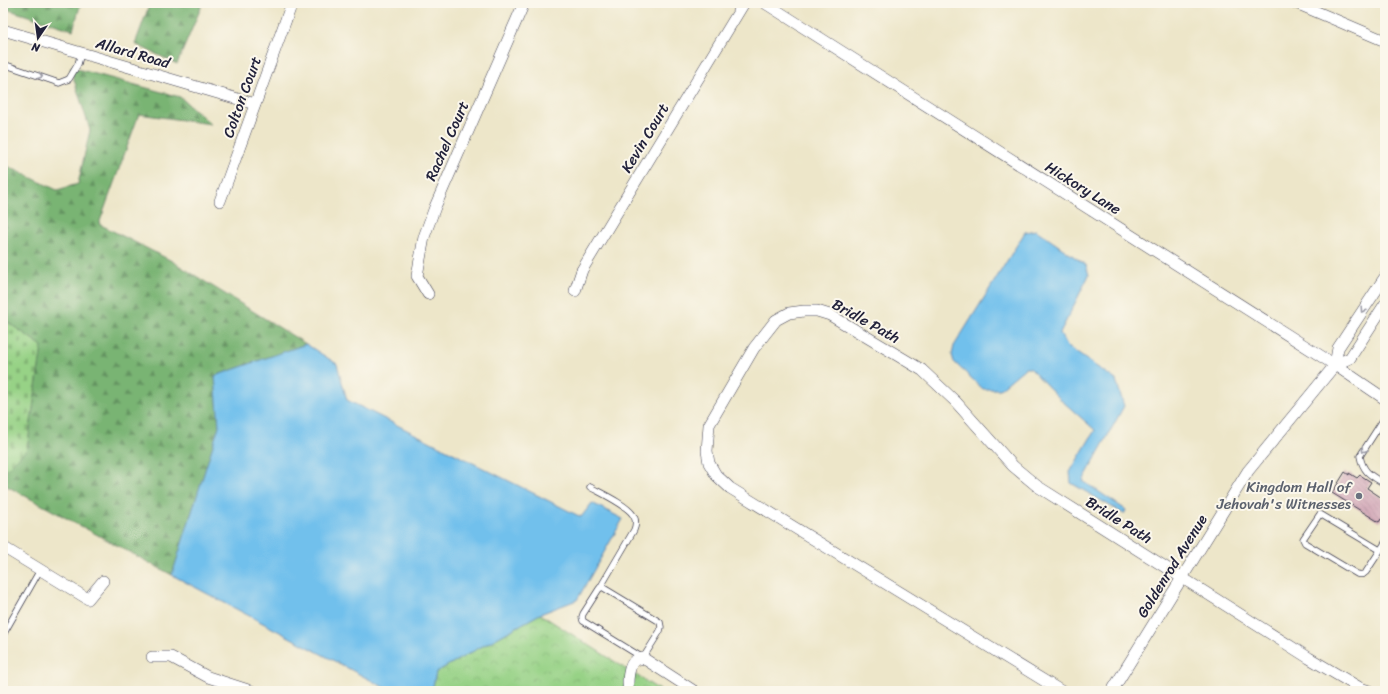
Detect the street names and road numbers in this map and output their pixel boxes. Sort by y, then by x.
street label: Allard Road [92,30,174,76]
street label: Colton Court [215,52,269,141]
street label: Rachel Court [418,96,476,185]
street label: Kevin Court [614,98,676,178]
street label: Hickory Lane [1040,154,1127,222]
street label: Bridle Path [827,292,905,351]
street label: Bridle Path [1080,489,1158,551]
street label: Goldenrod Avenue [1130,509,1214,623]

